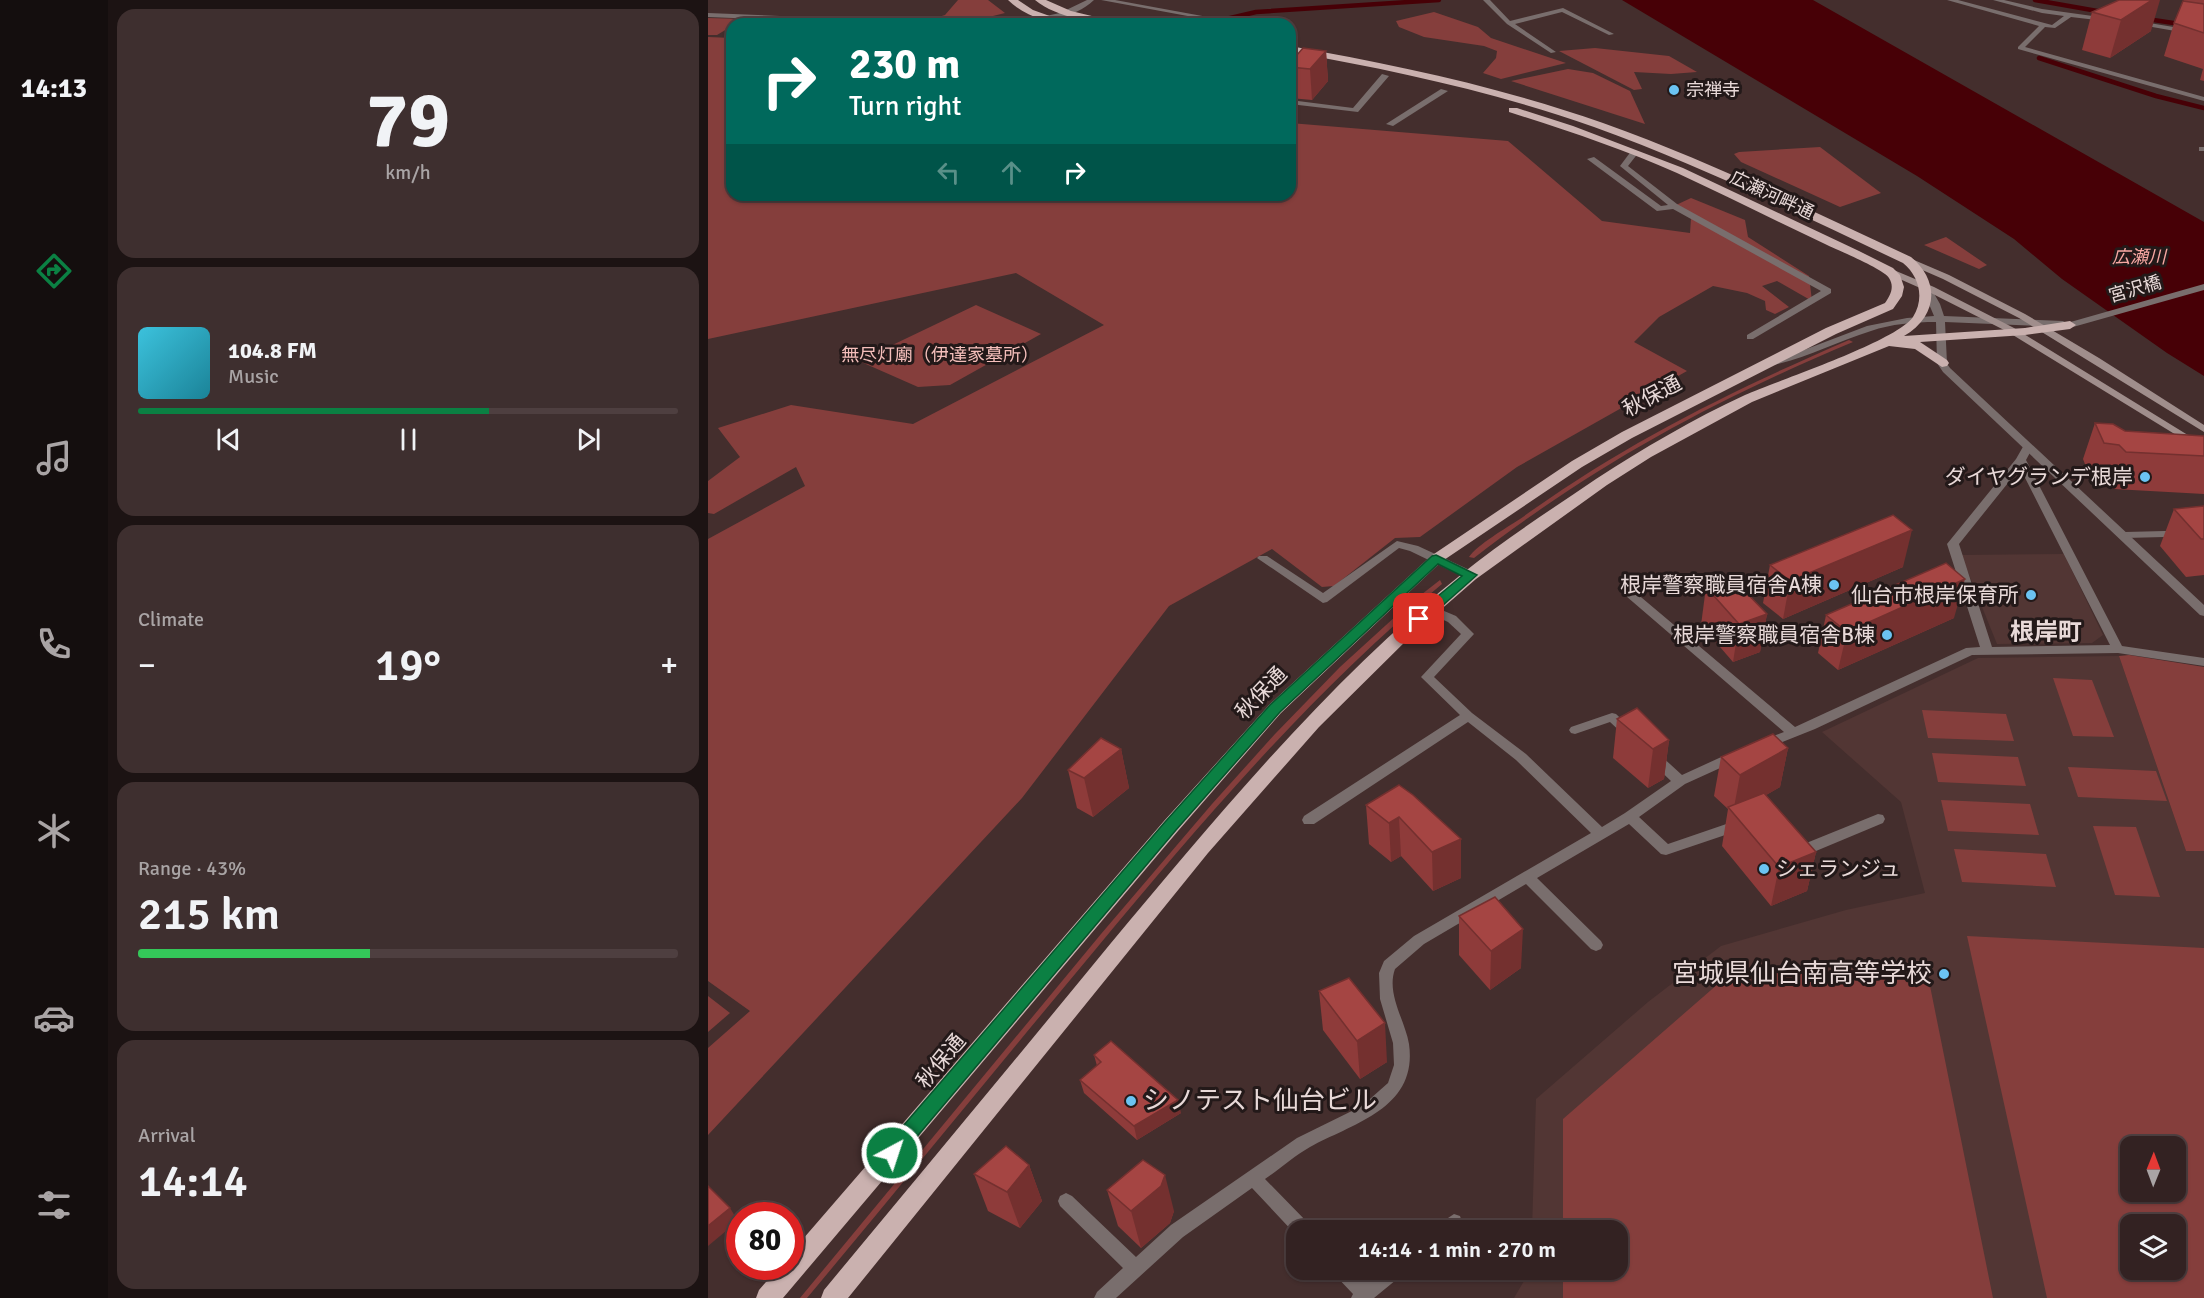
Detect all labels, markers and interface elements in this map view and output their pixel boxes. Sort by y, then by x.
text: 230 m [849,39,960,90]
icon: right [750,42,828,120]
text: 14:13 [21,72,87,105]
text: 79 [366,73,450,169]
place label: 宗禅寺 [1686,79,1740,101]
marker: 宗禅寺 [1667,83,1681,97]
text: Turn right [849,90,962,123]
icon: left [932,156,965,189]
icon: ahead [995,156,1028,189]
icon: right [1058,156,1091,189]
text: km/h [385,160,431,185]
street label: 広瀬河畔通 [1727,166,1817,224]
water label: 広瀬川 [2112,246,2168,268]
icon: directions [33,250,75,292]
street label: 宮沢橋 [2106,271,2164,307]
text: 104.8 FM [228,337,317,364]
park label: 無尽灯廟（伊達家墓所） [841,344,1039,366]
text: Music [228,364,279,389]
street label: 秋保通 [1618,370,1686,422]
icon: previous [212,423,245,456]
icon: pause [392,423,425,456]
icon: next [572,423,605,456]
icon: music [33,437,75,479]
place label: ダイヤグランデ根岸 [1945,464,2133,490]
marker: ダイヤグランデ根岸 [2138,470,2152,484]
place label: 根岸警察職員宿舎A棟 [1620,572,1822,598]
marker: 根岸警察職員宿舎A棟 [1827,578,1841,592]
place label: 仙台市根岸保育所 [1851,582,2019,608]
marker: 仙台市根岸保育所 [2024,588,2038,602]
pin [1393,593,1444,644]
icon: arrive [1402,602,1435,635]
text: Climate [138,607,204,632]
district label: 根岸町 [2010,617,2082,647]
place label: 根岸警察職員宿舎B棟 [1673,622,1875,648]
icon: phone [33,623,75,665]
marker: 根岸警察職員宿舎B棟 [1880,628,1894,642]
text: 19° [375,638,441,693]
text: − [138,645,156,686]
text: + [660,645,678,686]
street label: 秋保通 [1230,661,1292,725]
icon: climate [33,810,75,852]
text: Range · 43% [138,856,246,881]
place label: シェランジュ [1776,856,1901,882]
marker: シェランジュ [1757,862,1771,876]
text: 215 km [138,887,280,942]
place label: 宮城県仙台南高等学校 [1672,958,1932,990]
marker: 宮城県仙台南高等学校 [1937,967,1951,981]
icon: car [33,997,75,1039]
street label: 秋保通 [911,1029,971,1093]
place label: シノテスト仙台ビル [1143,1085,1377,1117]
marker: シノテスト仙台ビル [1124,1094,1138,1108]
position arrow [860,1121,924,1185]
text: Arrival [138,1123,196,1148]
north arrow [2120,1136,2186,1202]
map controls [2120,1136,2186,1280]
text: 14:14 [138,1154,248,1209]
icon: filters [33,1184,75,1226]
speed limit sign: 80 [726,1202,804,1280]
button: layers [2120,1214,2186,1280]
text: 14:14 · 1 min · 270 m [1358,1236,1556,1263]

